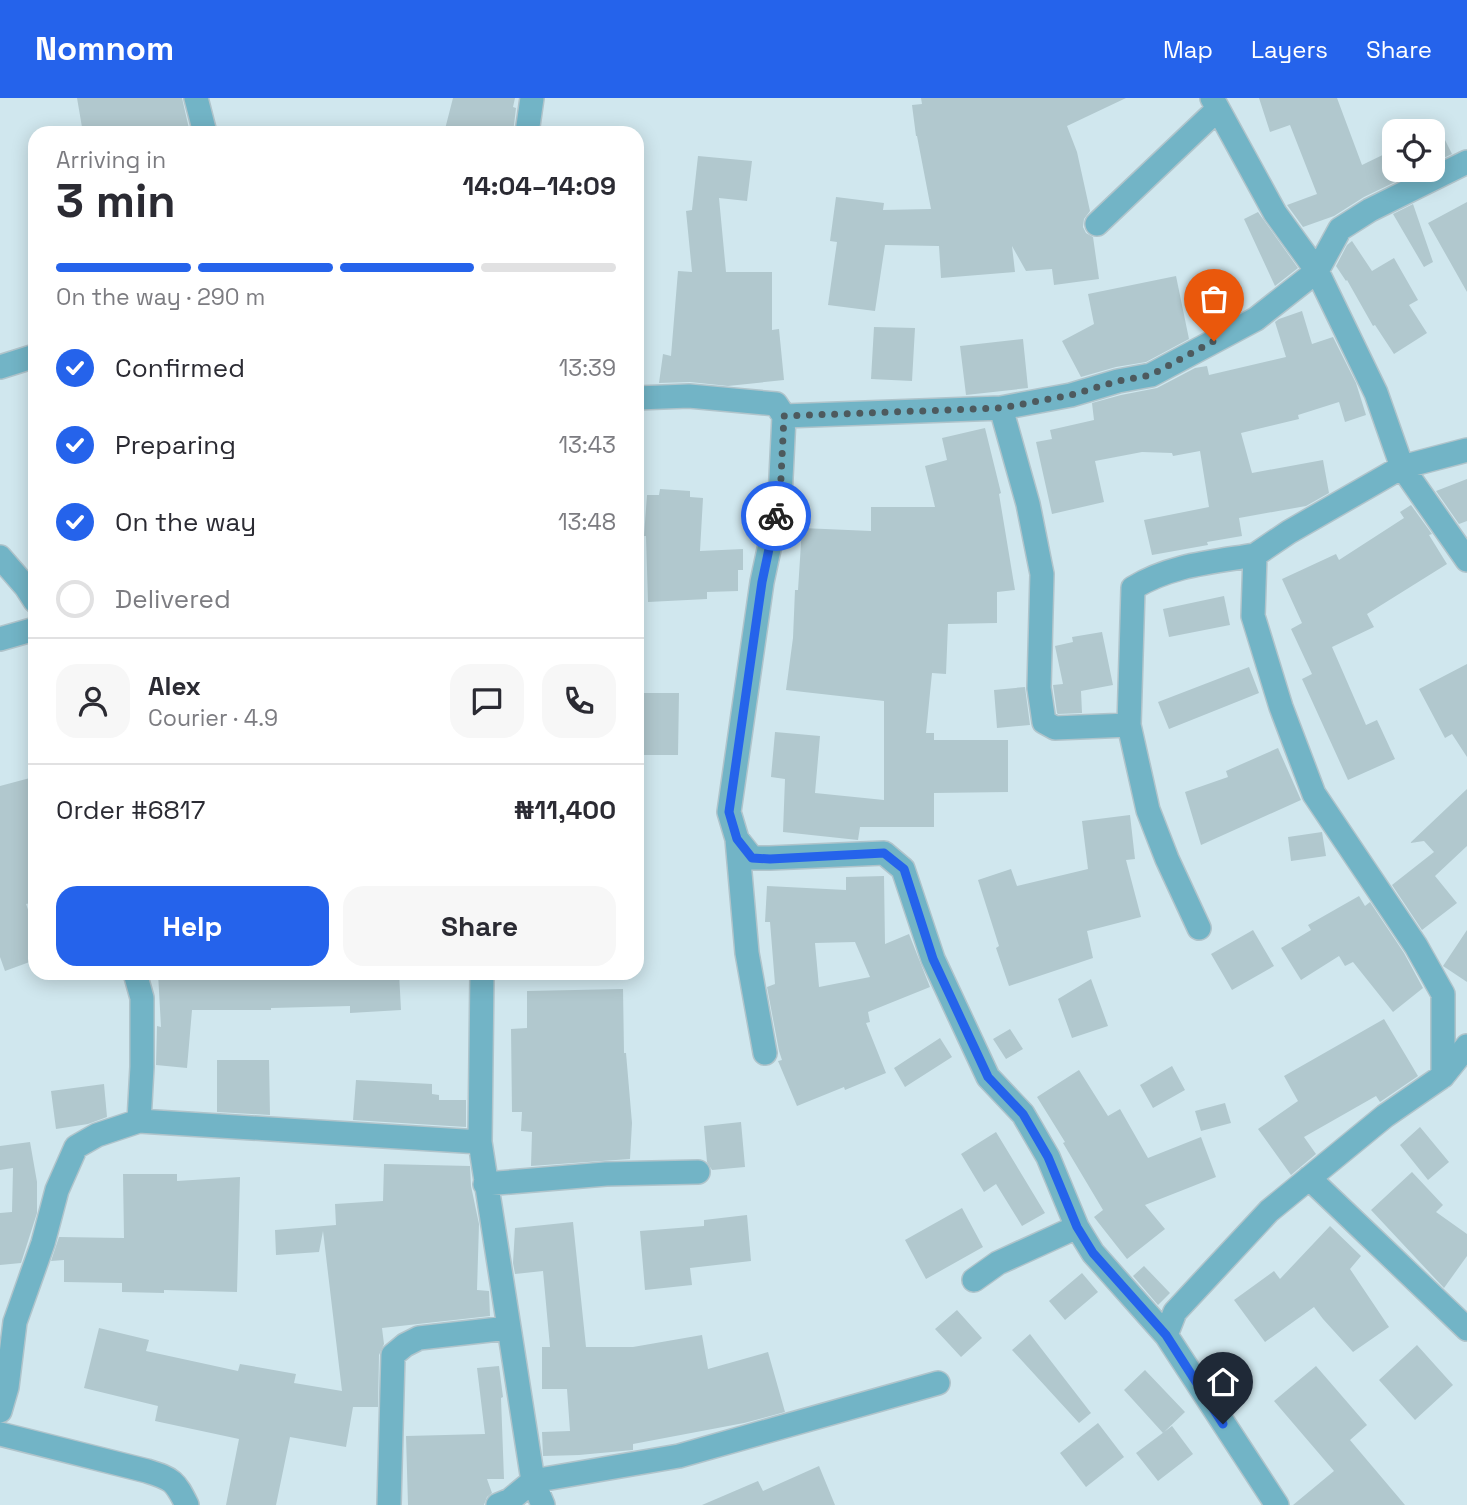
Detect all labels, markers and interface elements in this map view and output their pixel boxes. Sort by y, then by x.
text: Nomnom [35,28,174,70]
text: Map [1163,34,1213,65]
text: Layers [1251,34,1328,65]
text: Share [1366,34,1432,65]
map controls [1382,119,1445,182]
button: locate [1382,119,1445,182]
text: Arriving in [56,145,166,175]
text: 14:04–14:09 [462,169,616,203]
text: 3 min [56,172,176,230]
pin [1184,269,1244,341]
icon: bag [1195,280,1233,318]
text: On the way · 290 m [56,282,265,312]
icon: check [56,349,94,387]
text: Confirmed [115,351,245,385]
text: 13:39 [559,353,616,383]
icon: check [56,426,94,464]
text: Preparing [115,428,236,462]
text: 13:43 [558,430,616,460]
courier [741,481,811,551]
icon: bike [757,497,795,535]
icon: check [56,503,94,541]
text: On the way [115,505,256,539]
text: 13:48 [558,507,616,537]
text: Delivered [115,582,231,616]
button: person [56,664,130,738]
button: chat [450,664,524,738]
button: phone [542,664,616,738]
text: Alex [148,669,201,703]
text: Courier · 4.9 [148,703,278,733]
text: Order #6817 [56,793,205,827]
text: ₦11,400 [514,793,616,827]
button: Help [56,886,329,966]
button: Share [343,886,616,966]
pin [1193,1352,1253,1424]
icon: home [1204,1363,1242,1401]

